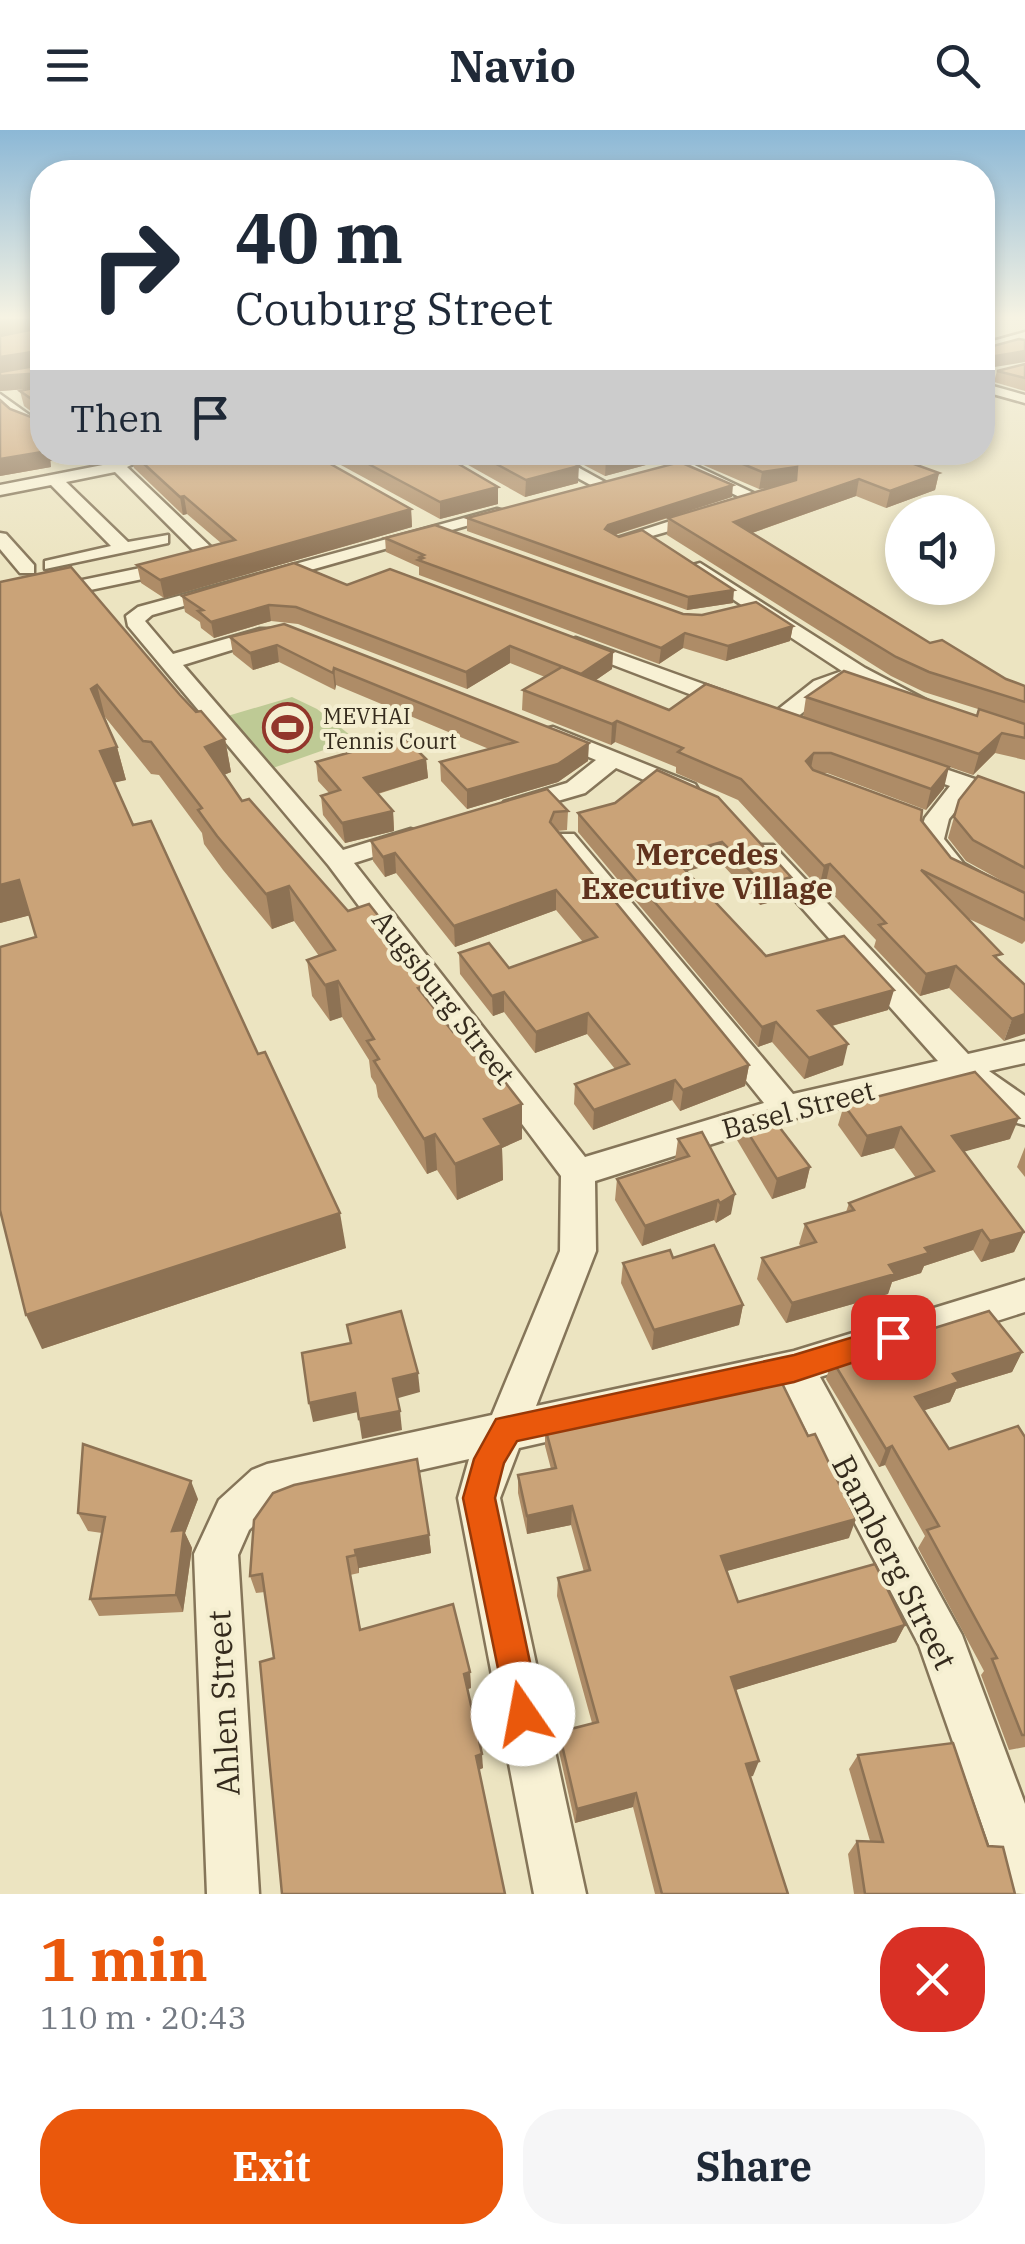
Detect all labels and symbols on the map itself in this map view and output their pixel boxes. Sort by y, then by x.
place label: MEVHAI Tennis Court [323,701,457,755]
sports icon: MEVHAI Tennis Court [262,702,314,754]
district label: Mercedes Executive Village [581,834,833,907]
street label: Augsburg Street [364,902,524,1092]
street label: Basel Street [718,1071,878,1147]
pin [851,1295,936,1380]
street label: Bamberg Street [823,1448,967,1676]
street label: Ahlen Street [197,1609,249,1797]
position arrow [471,1662,575,1766]

